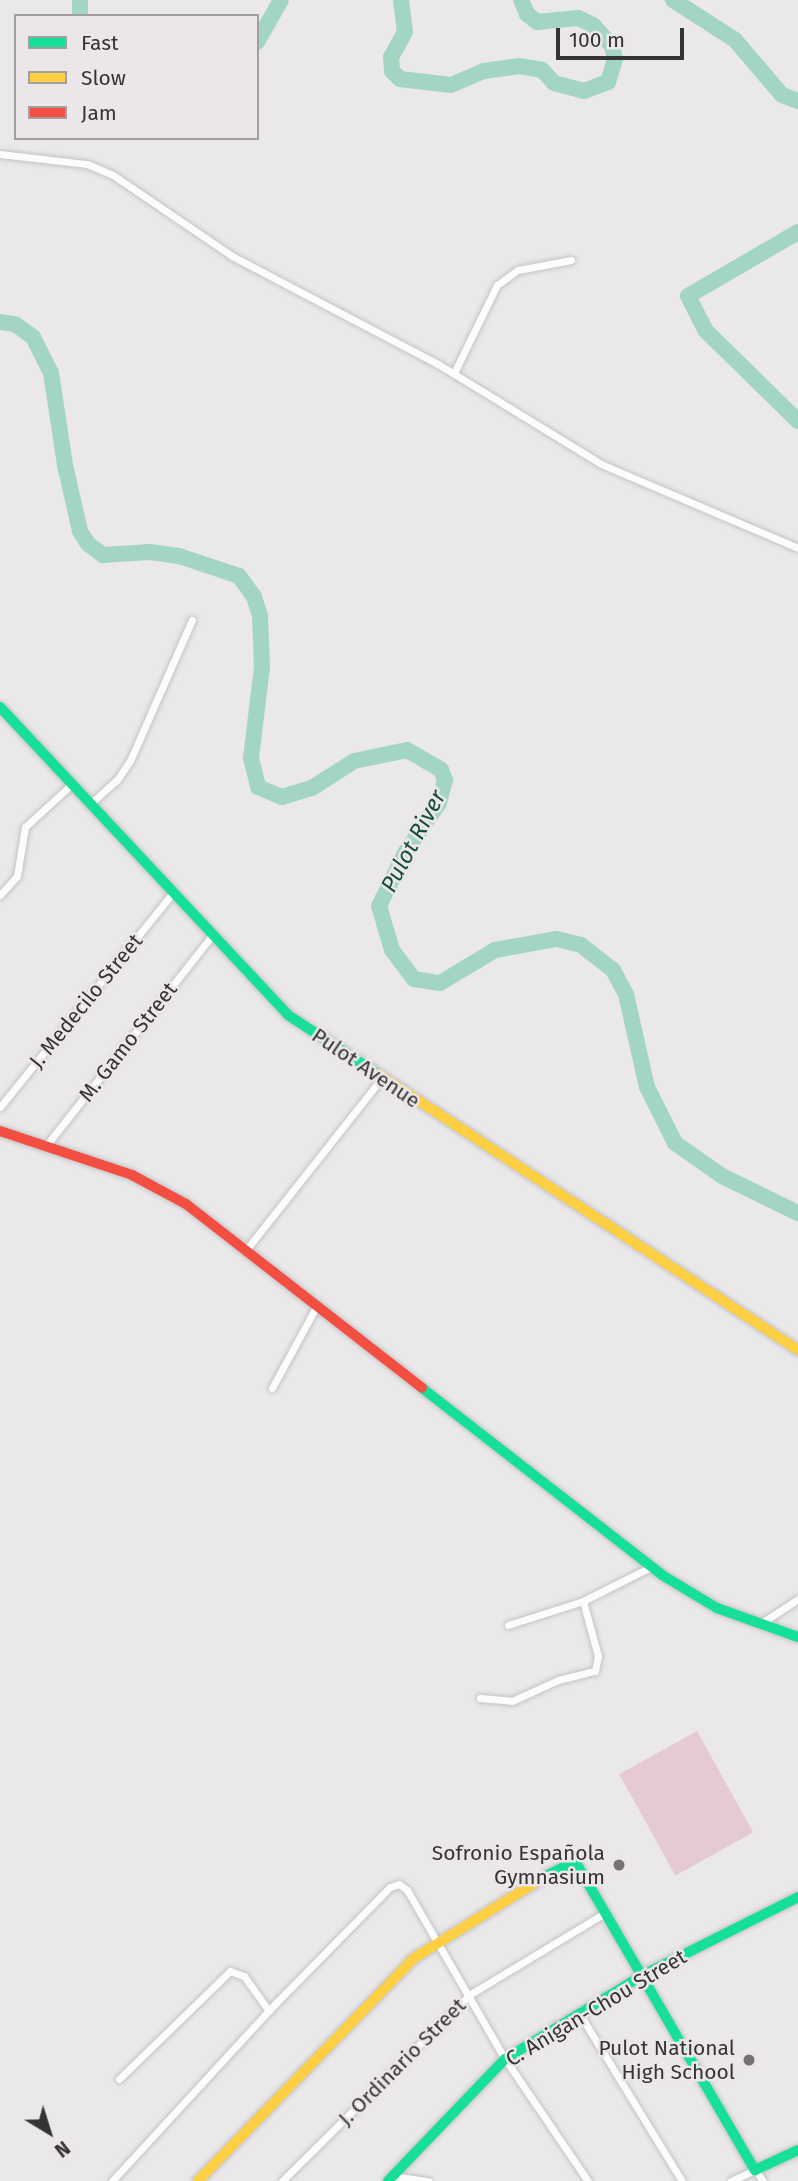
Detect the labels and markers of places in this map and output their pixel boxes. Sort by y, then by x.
place label: Sofronio Española Gymnasium [432,1840,605,1890]
marker: Sofronio Española Gymnasium [611,1857,627,1873]
place label: Pulot National High School [598,2035,735,2085]
marker: Pulot National High School [741,2052,757,2068]

